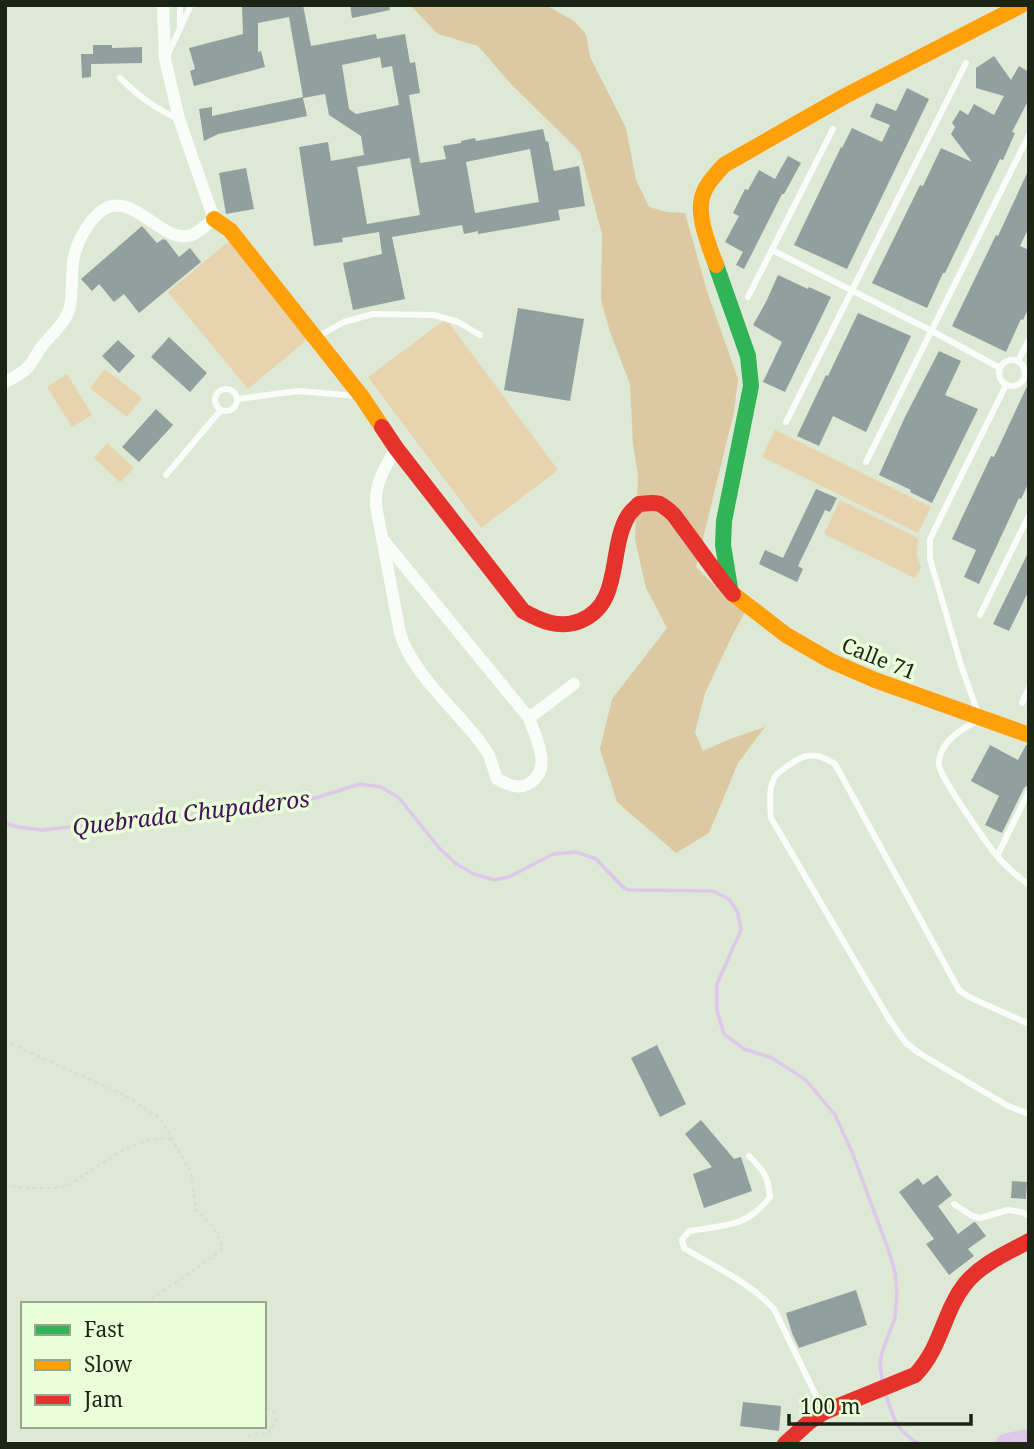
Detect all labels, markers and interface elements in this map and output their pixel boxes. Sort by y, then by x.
street label: Calle 71 [838,630,920,686]
water label: Quebrada Chupaderos [71,782,312,842]
legend [21,1302,266,1428]
text: Fast [84,1315,124,1343]
text: Slow [84,1350,133,1378]
scale bar [789,1382,971,1426]
text: Jam [83,1385,123,1413]
text: 100 m [800,1392,861,1420]

